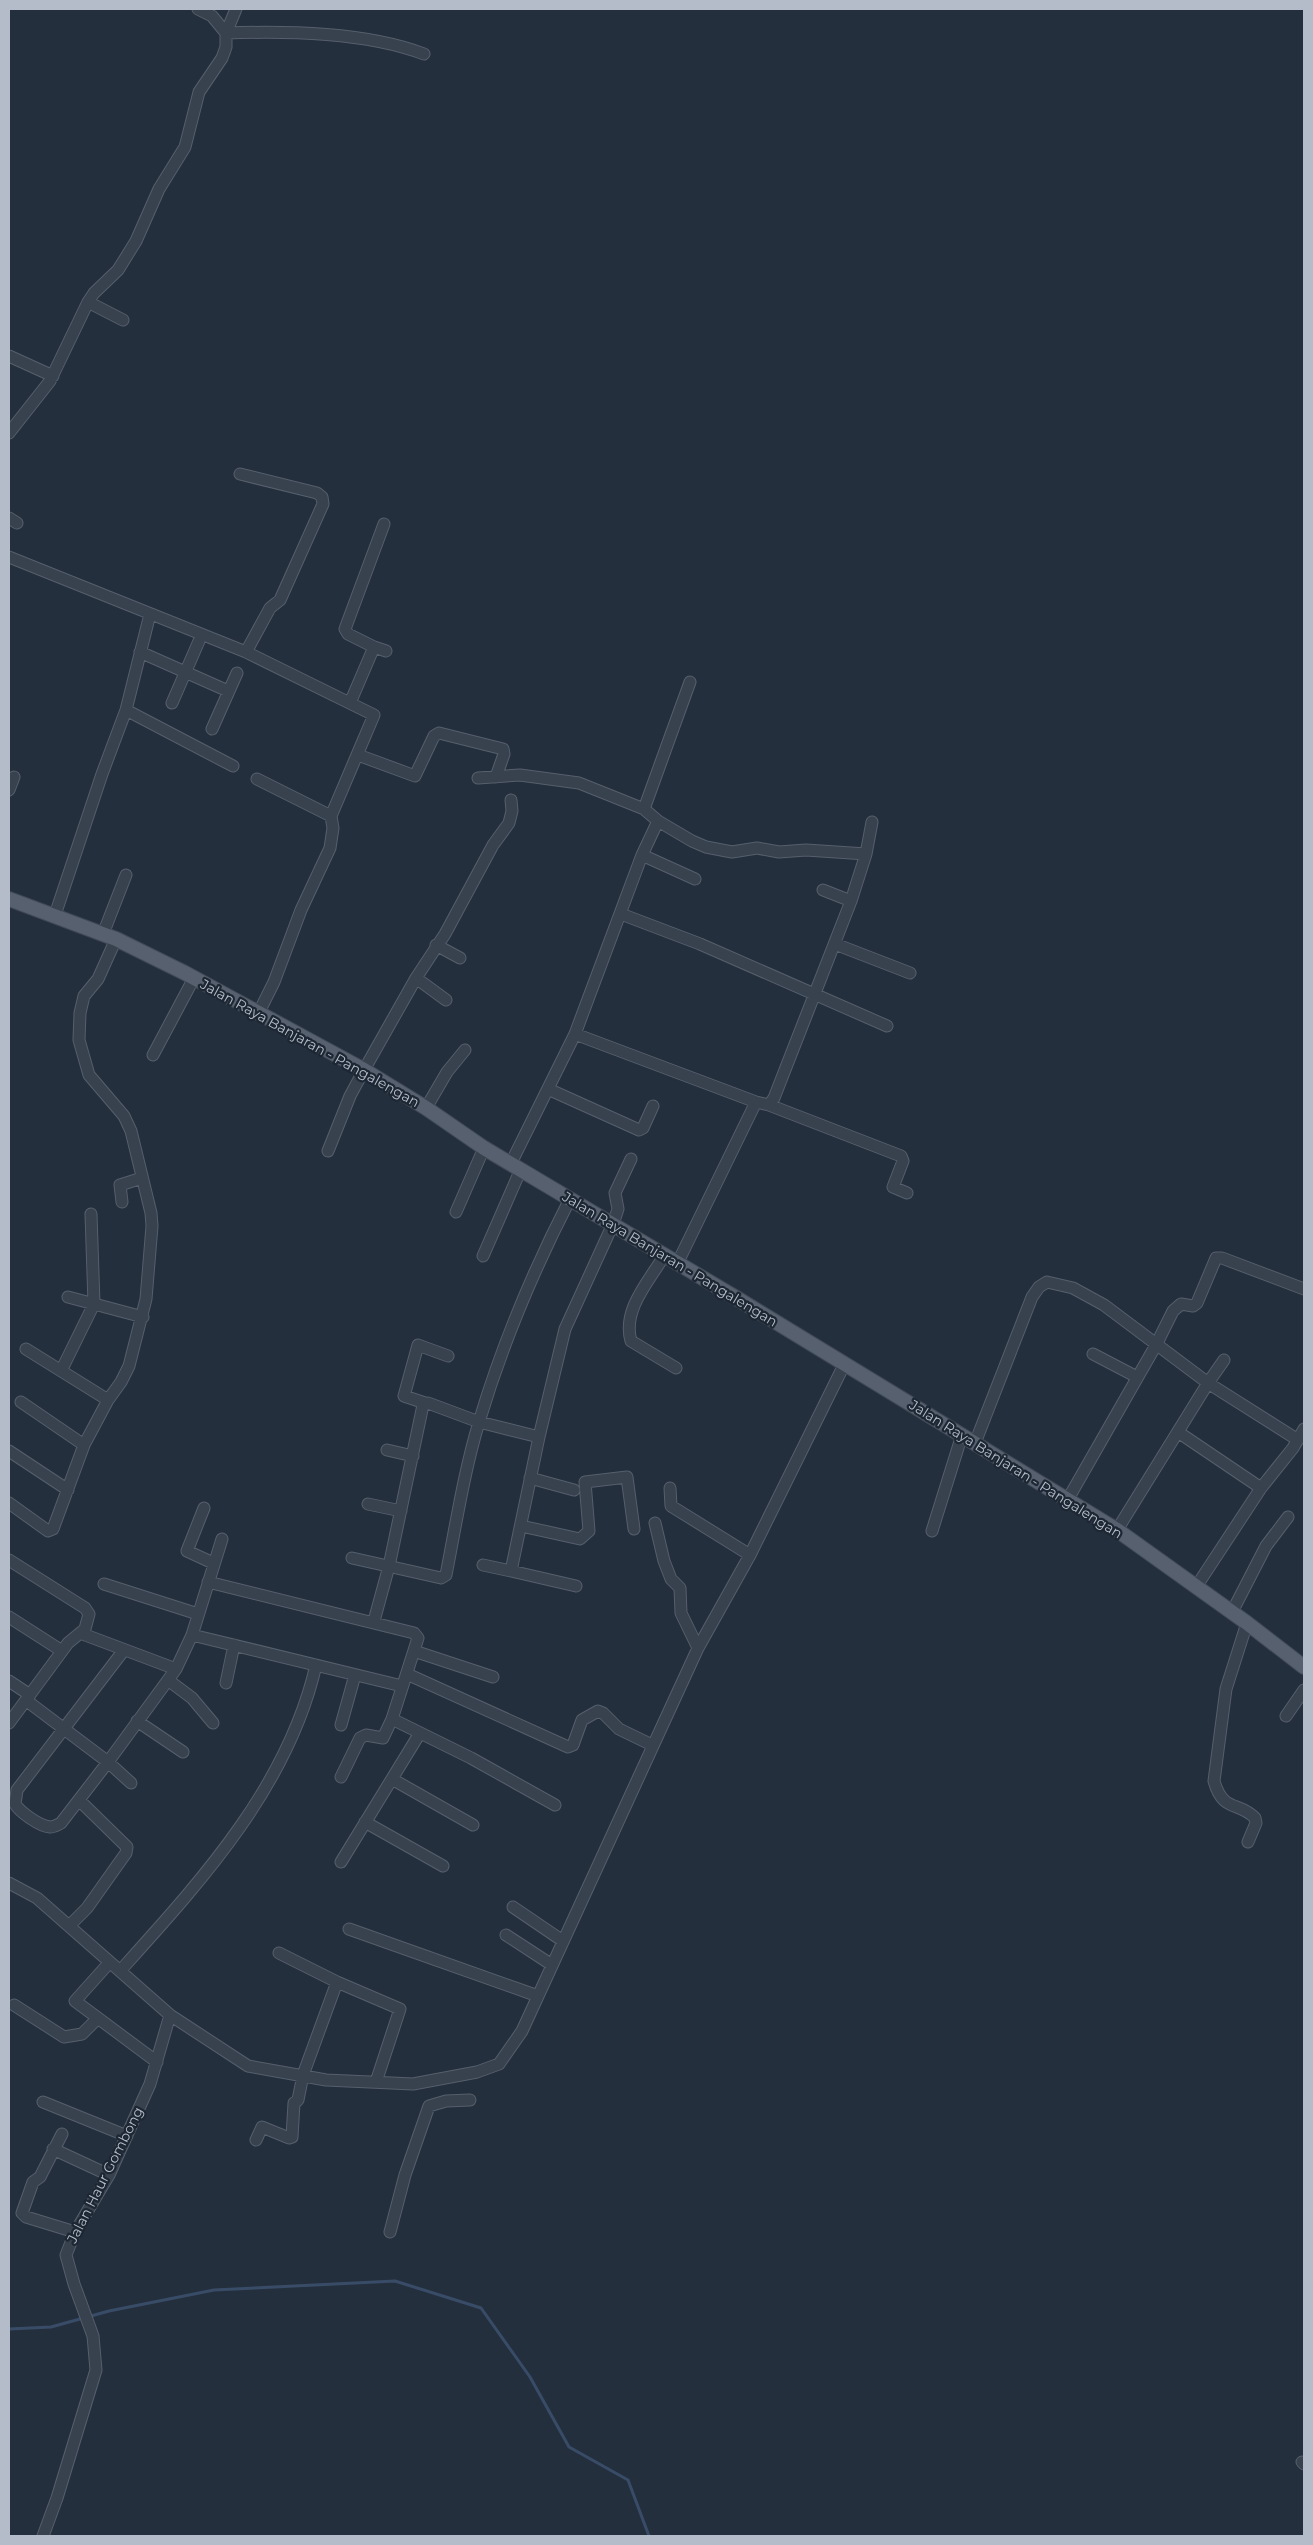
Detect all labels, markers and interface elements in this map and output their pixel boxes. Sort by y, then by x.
street label: Jalan Raya Banjaran - Pangalengan [196,975,423,1111]
street label: Jalan Raya Banjaran - Pangalengan [558,1187,781,1331]
street label: Jalan Raya Banjaran - Pangalengan [905,1395,1126,1542]
street label: Jalan Haur Gombong [62,2104,147,2247]

